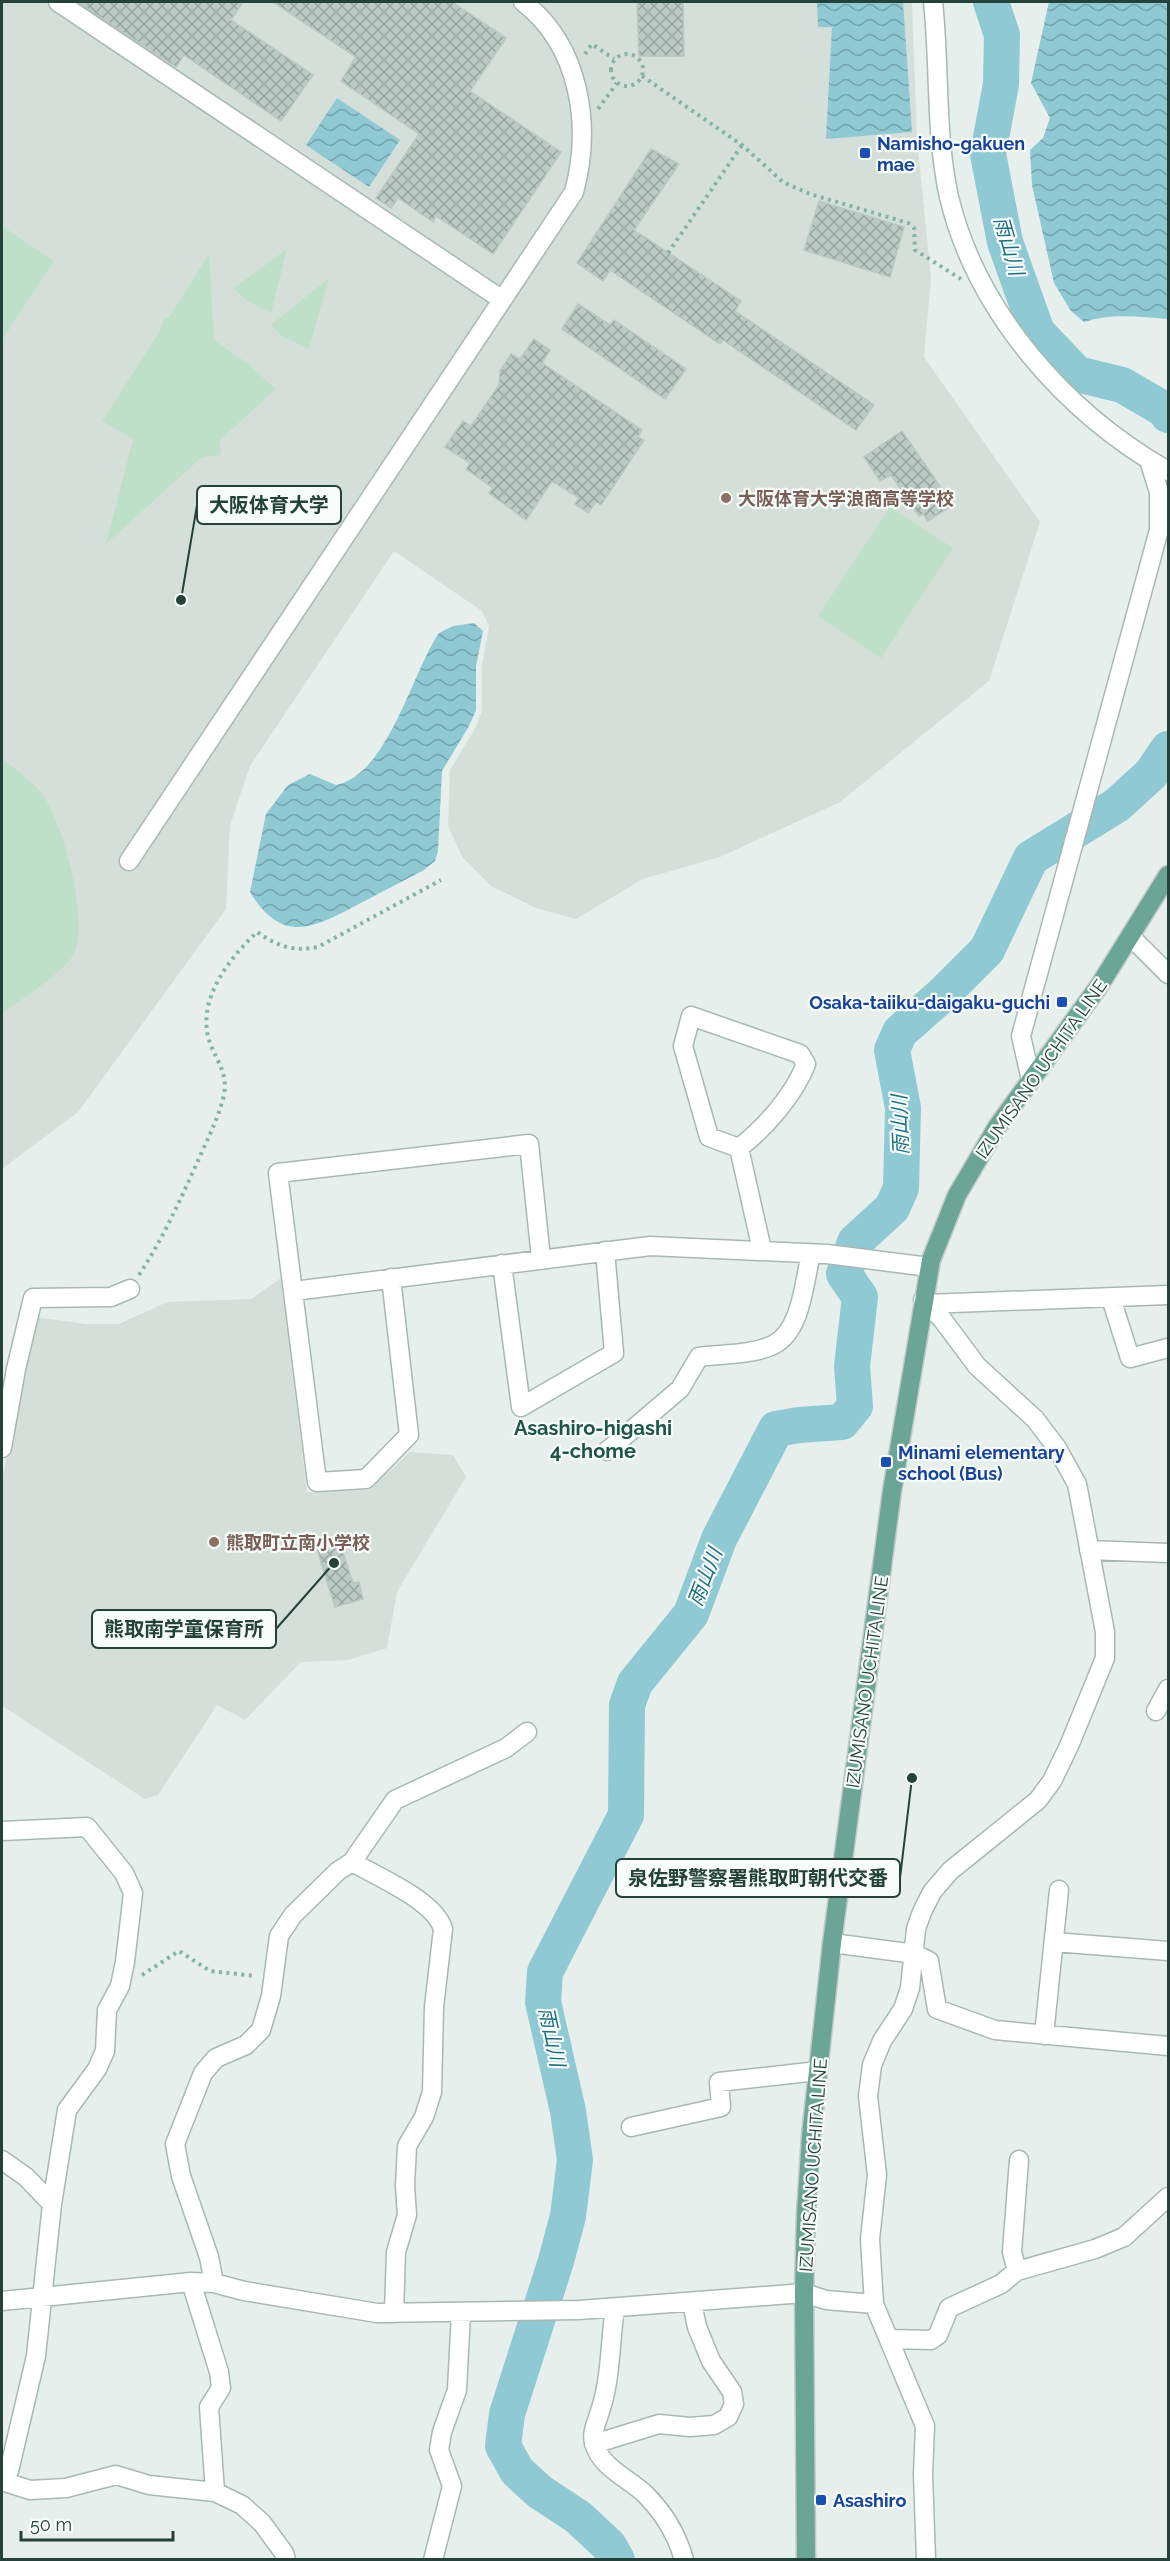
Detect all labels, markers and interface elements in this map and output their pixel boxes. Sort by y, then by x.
place label: Namisho-gakuen mae [877,133,1025,175]
marker: Namisho-gakuen mae [858,146,872,160]
water label: 雨山川 [989,214,1029,280]
callout: 大阪体育大学 [197,486,341,524]
place label: 大阪体育大学浪商高等学校 [738,488,954,509]
marker: 大阪体育大学浪商高等学校 [719,491,733,505]
text: 大阪体育大学 [209,493,329,517]
street label: IZUMISANO UCHITA LINE [971,975,1111,1163]
place label: Osaka-taiiku-daigaku-guchi [809,992,1050,1013]
marker: Osaka-taiiku-daigaku-guchi [1055,995,1069,1009]
water label: 雨山川 [887,1093,913,1155]
district label: Asashiro-higashi 4-chome [514,1416,672,1463]
place label: Minami elementary school (Bus) [898,1442,1065,1484]
marker: Minami elementary school (Bus) [879,1455,893,1469]
place label: 熊取町立南小学校 [226,1532,370,1553]
marker: 熊取町立南小学校 [207,1535,221,1549]
water label: 雨山川 [683,1543,728,1609]
street label: IZUMISANO UCHITA LINE [842,1575,892,1789]
callout: 熊取南学童保育所 [92,1610,276,1648]
text: 熊取南学童保育所 [104,1617,264,1641]
callout: 泉佐野警察署熊取町朝代交番 [616,1859,900,1897]
text: 泉佐野警察署熊取町朝代交番 [628,1866,888,1890]
water label: 雨山川 [534,2005,570,2071]
street label: IZUMISANO UCHITA LINE [795,2058,831,2272]
place label: Asashiro [833,2490,906,2511]
marker: Asashiro [814,2493,828,2507]
scale bar [21,2504,172,2542]
text: 50 m [30,2514,72,2535]

